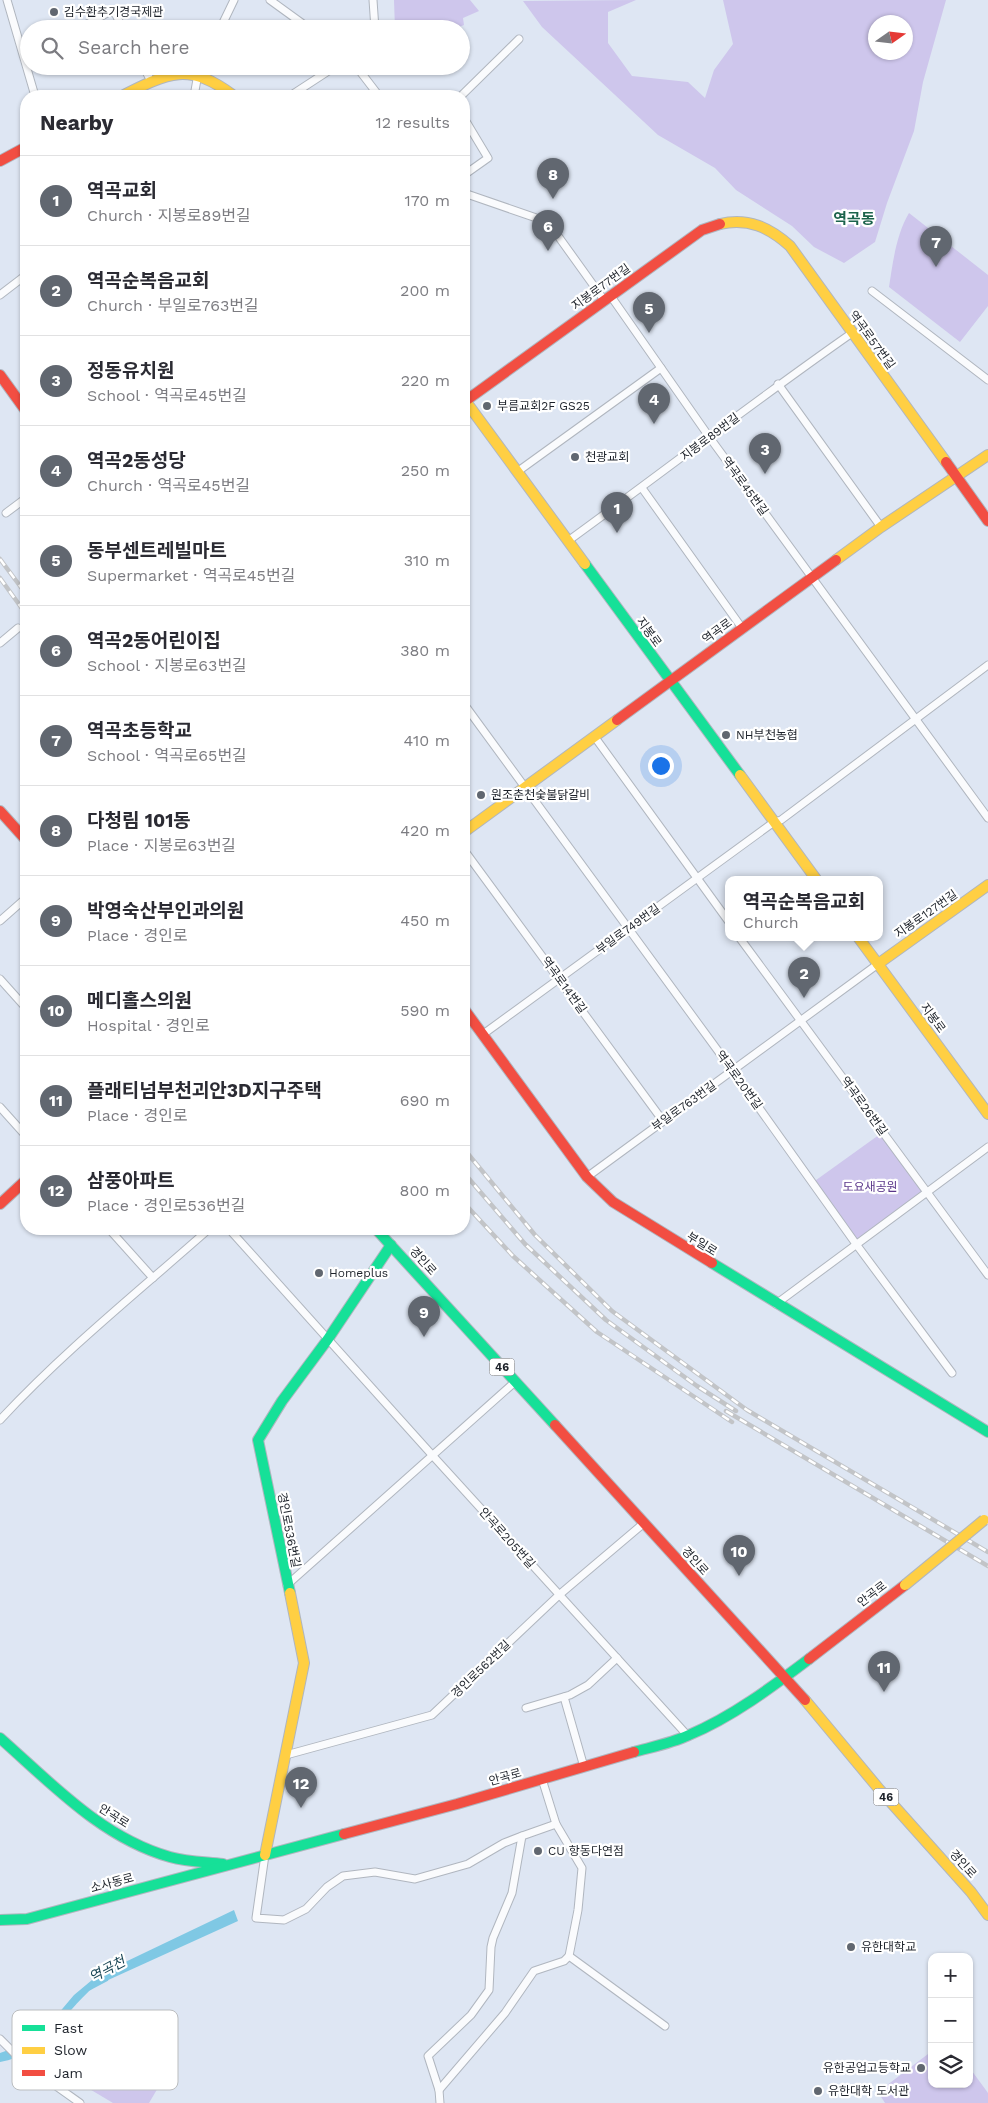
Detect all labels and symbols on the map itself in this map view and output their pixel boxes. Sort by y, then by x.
place label: 김수환추기경국제관 [64,5,163,19]
marker: 김수환추기경국제관 [48,6,60,18]
north arrow [868,15,913,60]
pin: 8 [537,158,569,199]
pin: 6 [532,210,564,251]
district label: 역곡동 [833,210,875,228]
pin: 7 [920,226,952,267]
street label: 지봉로77번길 [569,261,633,313]
pin: 5 [633,292,665,333]
street label: 역곡로57번길 [846,308,898,372]
pin: 4 [638,383,670,424]
place label: 부름교회2F GS25 [497,399,590,413]
marker: 부름교회2F GS25 [481,400,493,412]
street label: 지봉로89번길 [678,410,742,464]
pin: 3 [749,433,781,474]
place label: 천광교회 [585,450,629,464]
marker: 천광교회 [569,451,581,463]
street label: 역곡로45번길 [719,454,771,518]
pin: 1 [601,492,633,533]
street label: 지봉로 [634,614,664,650]
street label: 역곡로 [699,616,735,646]
place label: NH부천농협 [736,728,798,742]
marker: NH부천농협 [720,729,732,741]
your location [648,753,674,779]
place label: 원조춘천숯불닭갈비 [491,788,590,802]
marker: 원조춘천숯불닭갈비 [475,789,487,801]
street label: 지봉로127번길 [892,887,960,941]
street label: 부일로749번길 [593,901,663,957]
street label: 역곡로14번길 [539,954,589,1016]
pin: 2 [788,957,820,998]
street label: 지봉로 [918,1000,948,1036]
street label: 역곡로20번길 [713,1048,765,1112]
street label: 역곡로26번길 [838,1074,890,1138]
street label: 부일로763번길 [649,1078,719,1134]
park label: 도요새공원 [842,1180,898,1194]
street label: 부일로 [684,1229,720,1259]
street label: 경인로 [407,1244,439,1278]
place label: Homeplus [329,1266,388,1280]
marker: Homeplus [313,1267,325,1279]
pin: 9 [408,1296,440,1337]
road number: 46 [490,1358,514,1375]
street label: 경인로536번길 [275,1491,303,1569]
street label: 안곡로205번길 [476,1505,538,1571]
pin: 10 [723,1535,755,1576]
street label: 경인로 [679,1544,711,1578]
street label: 안곡로 [855,1578,889,1610]
street label: 경인로562번길 [449,1637,513,1701]
pin: 11 [868,1651,900,1692]
street label: 안곡로 [487,1766,523,1788]
pin: 12 [285,1767,317,1808]
road number: 46 [874,1788,898,1805]
street label: 안곡로 [96,1801,132,1831]
place label: CU 항동다연점 [548,1844,624,1858]
marker: CU 항동다연점 [532,1845,544,1857]
street label: 경인로 [947,1847,979,1881]
street label: 소사동로 [89,1871,135,1895]
place label: 유한대학교 [861,1940,916,1954]
marker: 유한대학교 [845,1941,857,1953]
water label: 역곡천 [86,1952,129,1985]
legend [12,2010,178,2090]
text: Fast [54,2020,83,2036]
text: Slow [54,2042,87,2058]
place label: 유한공업고등학교 [823,2061,911,2075]
marker: 유한공업고등학교 [915,2062,927,2074]
text: Jam [54,2065,83,2081]
place label: 유한대학 도서관 [828,2084,909,2098]
marker: 유한대학 도서관 [812,2085,824,2097]

